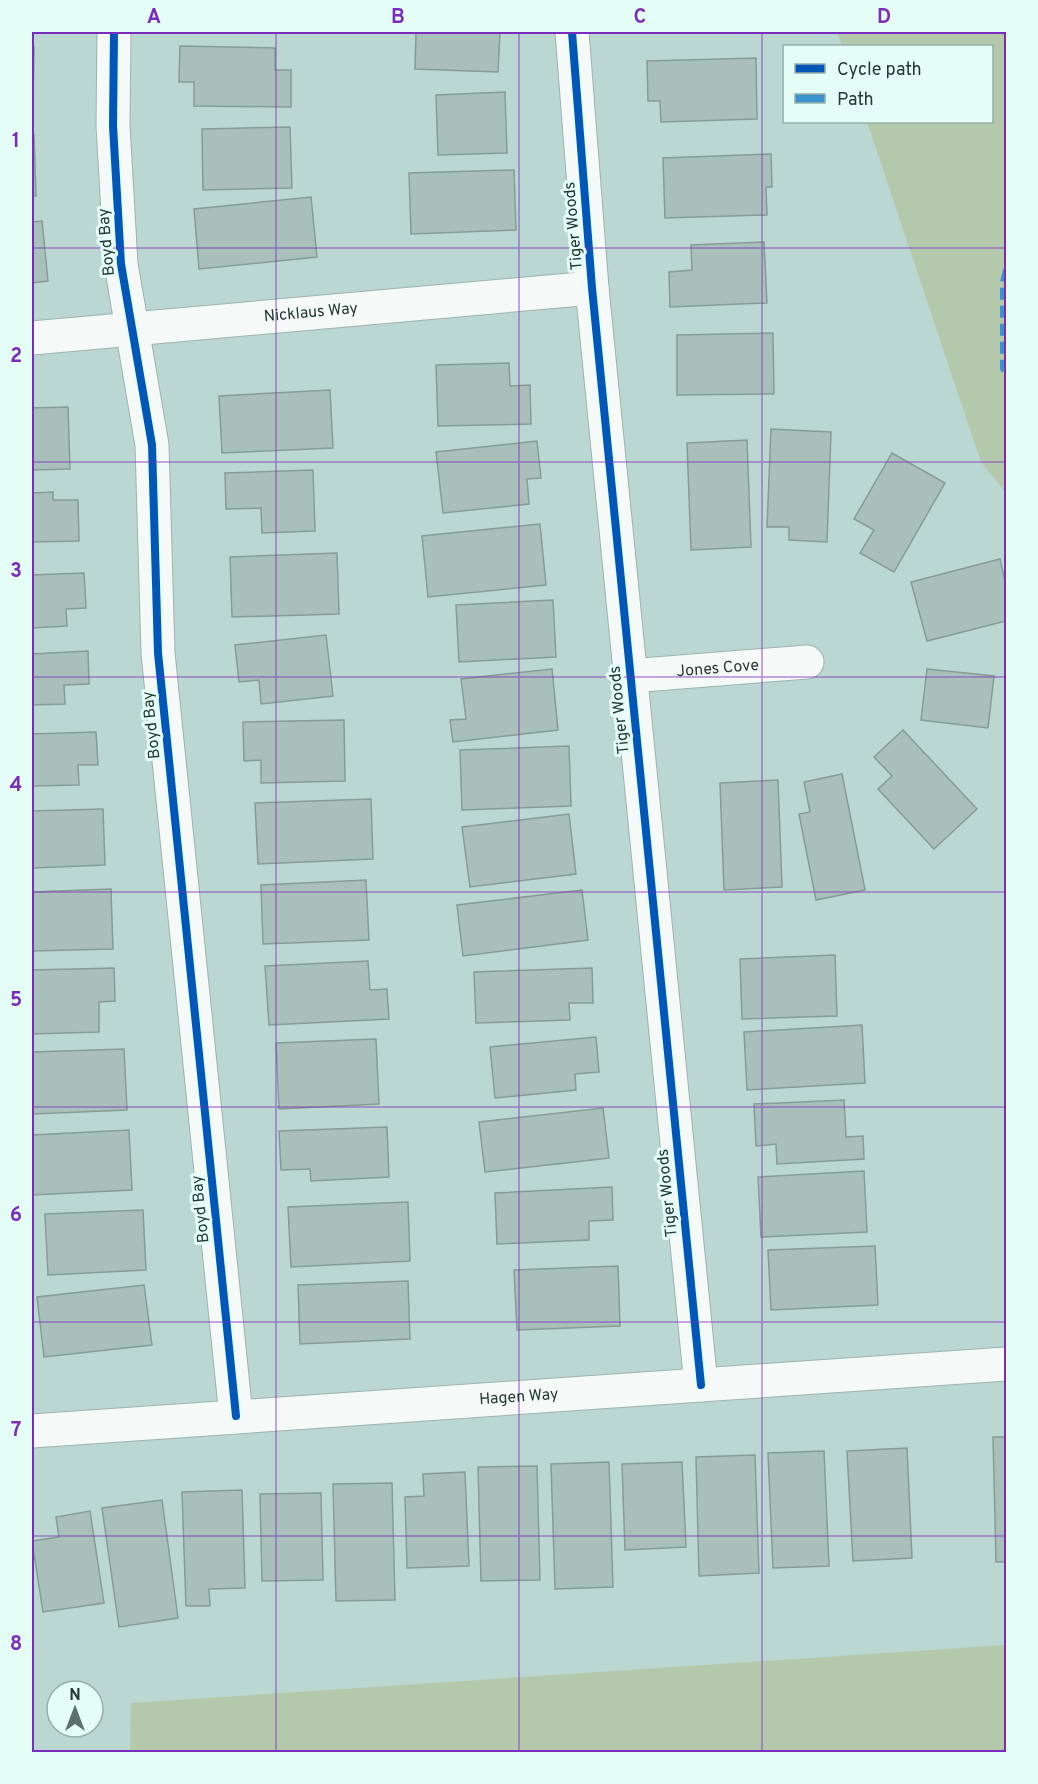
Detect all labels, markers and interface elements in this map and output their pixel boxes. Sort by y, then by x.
text: A [147,5,161,31]
text: B [391,5,405,31]
text: C [634,5,646,31]
text: D [877,5,891,31]
legend [783,45,993,123]
text: Cycle path [837,59,922,82]
text: Path [837,89,874,112]
text: 1 [12,129,20,155]
street label: Tiger Woods [560,181,588,271]
street label: Boyd Bay [94,207,120,277]
street label: Nicklaus Way [263,299,359,327]
text: 2 [10,344,22,370]
text: 3 [10,559,22,585]
street label: Jones Cove [676,656,760,682]
street label: Tiger Woods [605,665,635,755]
street label: Boyd Bay [138,690,166,760]
text: 4 [10,773,22,799]
text: 5 [10,988,22,1014]
street label: Tiger Woods [653,1148,683,1238]
street label: Boyd Bay [187,1174,215,1244]
text: 6 [10,1203,22,1229]
street label: Hagen Way [479,1385,559,1410]
text: 7 [11,1418,21,1444]
text: 8 [10,1632,22,1658]
north arrow [45,1679,105,1739]
text: N [69,1686,81,1706]

